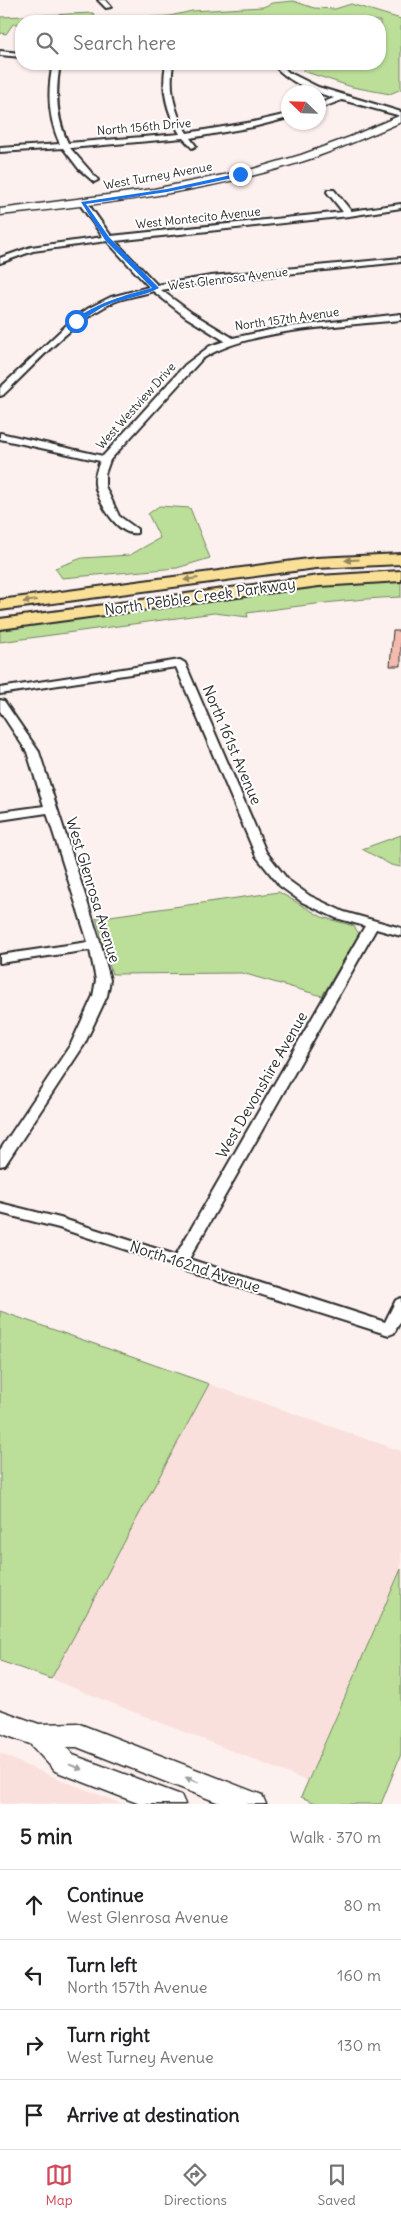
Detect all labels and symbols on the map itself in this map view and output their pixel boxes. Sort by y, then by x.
north arrow [281,85,326,130]
street label: North 156th Drive [96,115,192,138]
street label: West Turney Avenue [102,159,213,192]
route end [229,163,252,186]
street label: West Montecito Avenue [135,203,261,232]
street label: West Glenrosa Avenue [167,264,289,293]
street label: North 157th Avenue [234,304,340,333]
route start [65,310,88,333]
street label: West Westview Drive [93,359,178,452]
one-way arrow [344,556,360,564]
street label: North Pebble Creek Parkway [103,574,297,619]
one-way arrow [183,575,199,583]
one-way arrow [22,597,38,605]
street label: North 161st Avenue [199,682,266,808]
street label: West Glenrosa Avenue [62,815,125,965]
street label: West Devonshire Avenue [212,1008,311,1161]
street label: North 162nd Avenue [127,1236,263,1297]
one-way arrow [68,1764,83,1771]
one-way arrow [184,1776,199,1784]

